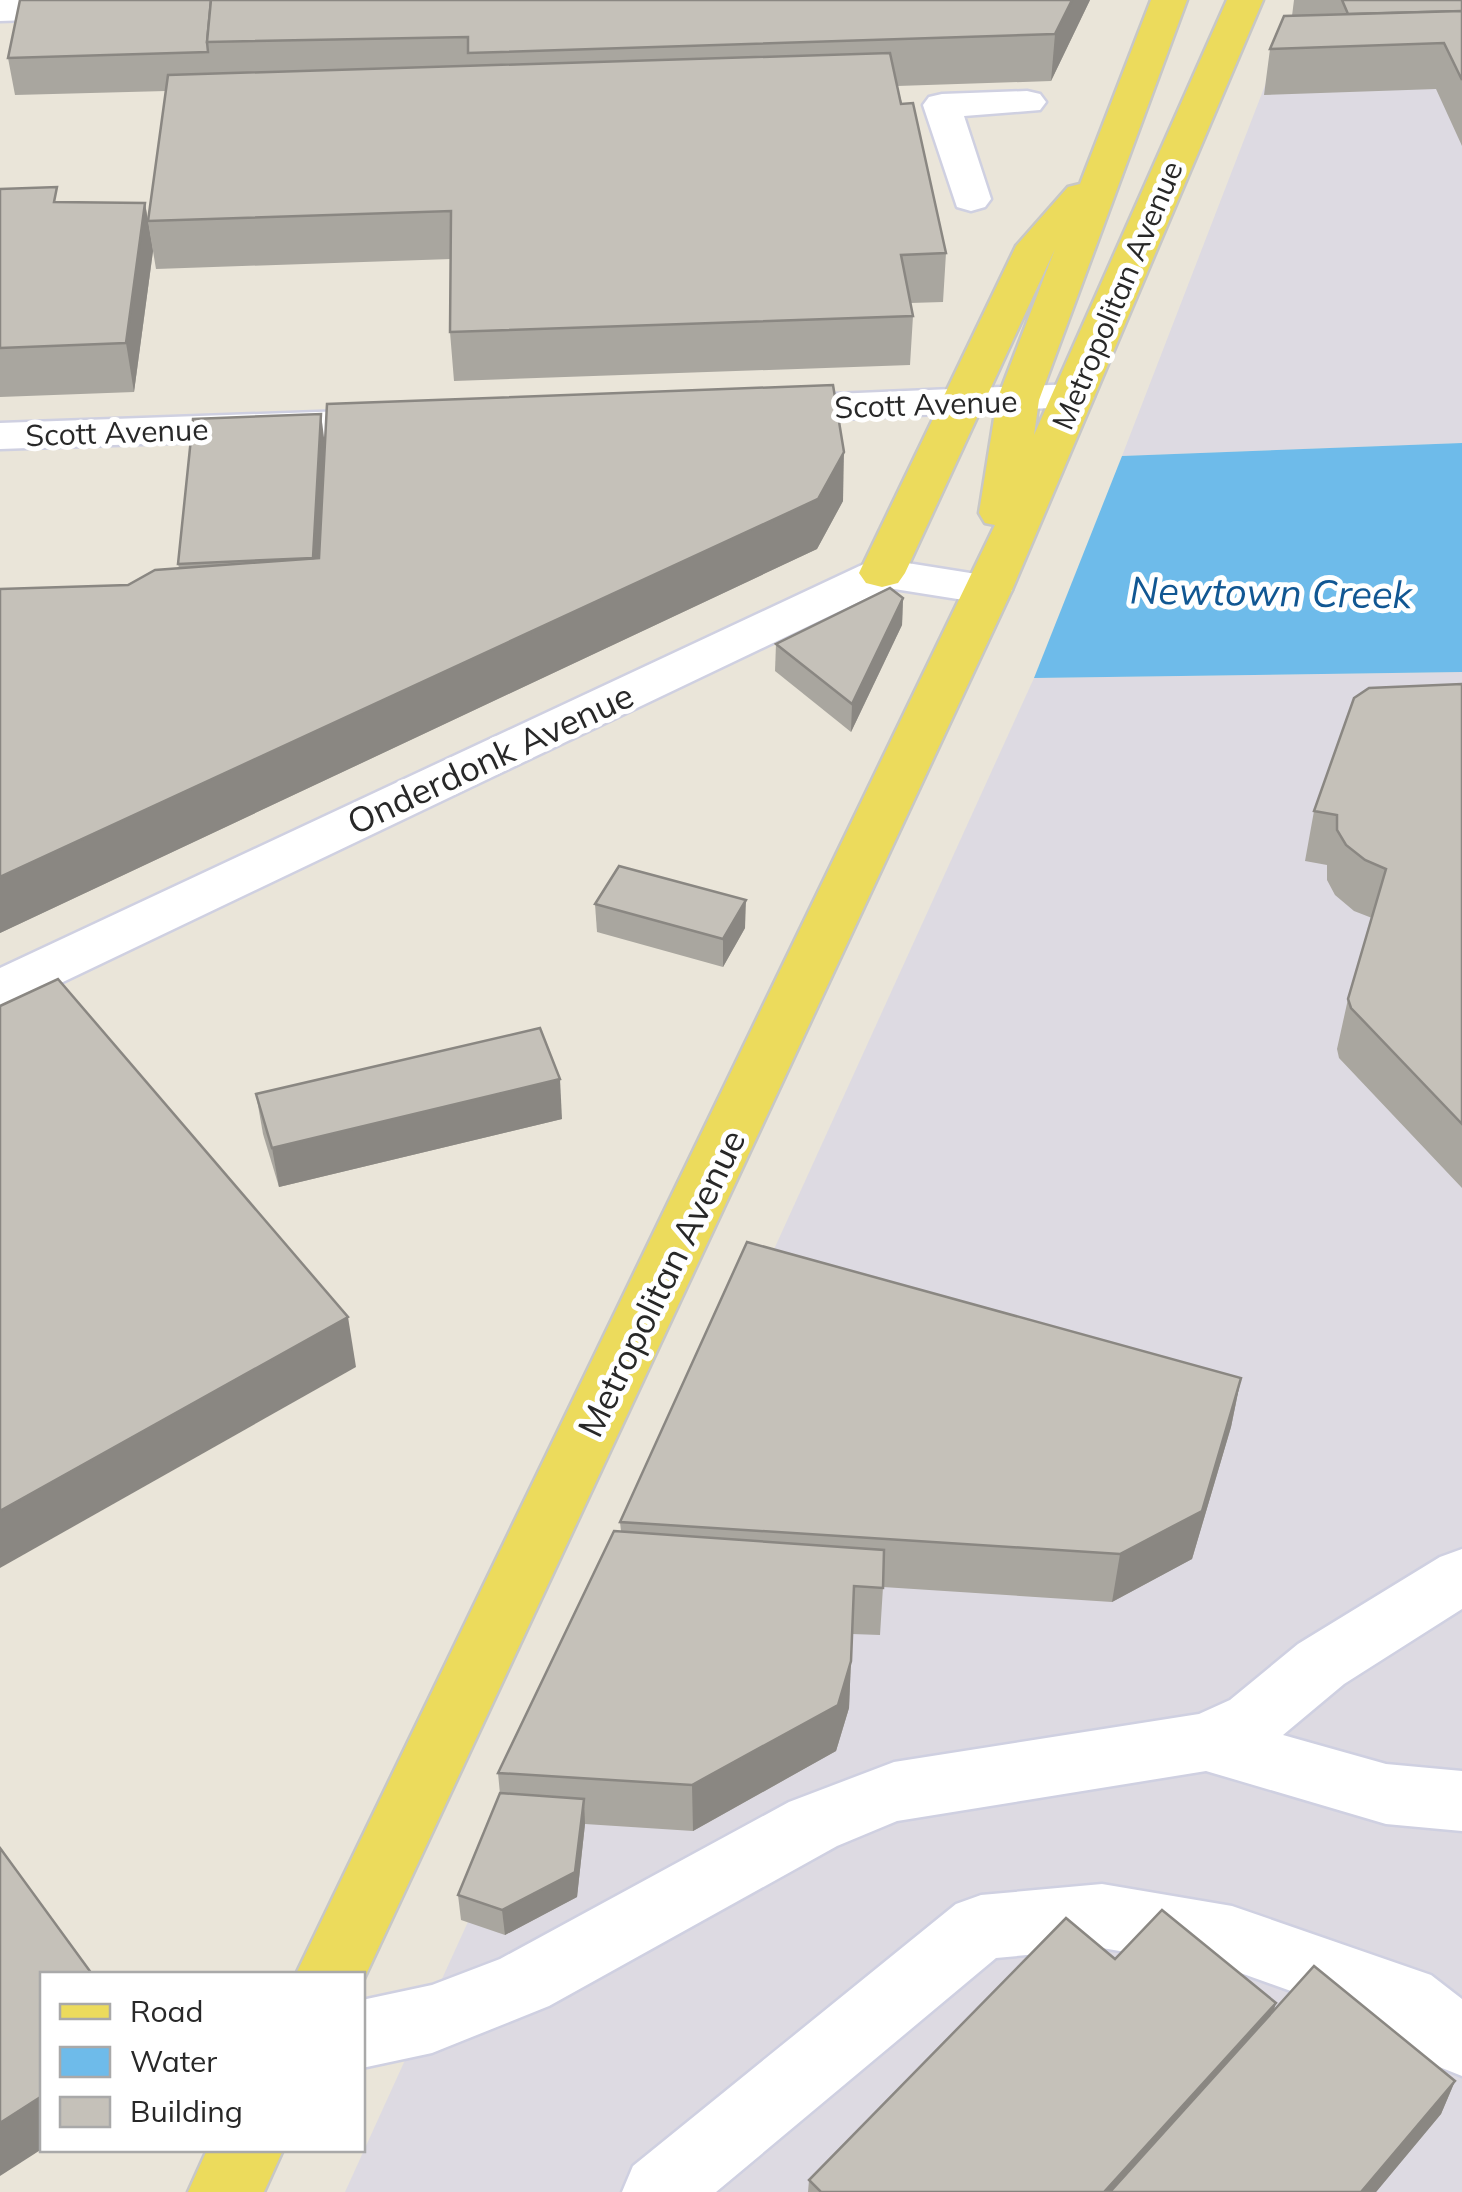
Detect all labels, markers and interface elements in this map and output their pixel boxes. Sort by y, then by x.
street label: Metropolitan Avenue [1043,155,1191,435]
street label: Scott Avenue [834,382,1018,426]
street label: Scott Avenue [25,410,209,454]
water label: Newtown Creek [1129,566,1414,618]
street label: Onderdonk Avenue [340,672,640,844]
street label: Metropolitan Avenue [568,1122,754,1444]
legend [40,1972,365,2152]
text: Road [130,1992,204,2030]
text: Water [130,2042,217,2080]
text: Building [130,2092,243,2130]

